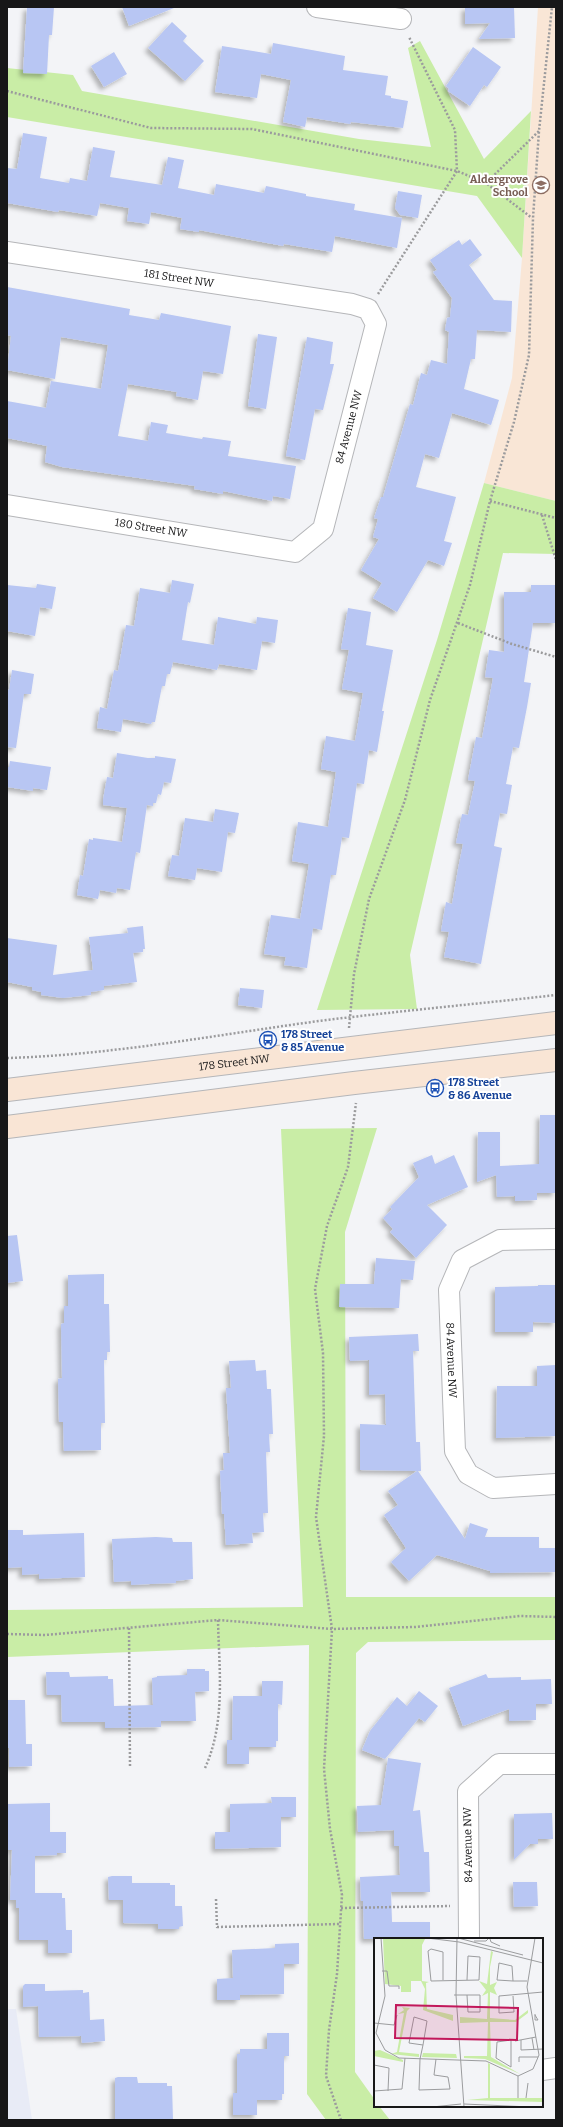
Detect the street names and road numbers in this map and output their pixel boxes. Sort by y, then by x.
street label: 181 Street NW [143,266,216,290]
street label: 84 Avenue NW [333,388,365,465]
street label: 180 Street NW [114,516,189,540]
street label: 178 Street NW [198,1051,271,1073]
street label: 84 Avenue NW [444,1322,460,1399]
street label: 84 Avenue NW [461,1806,475,1883]

